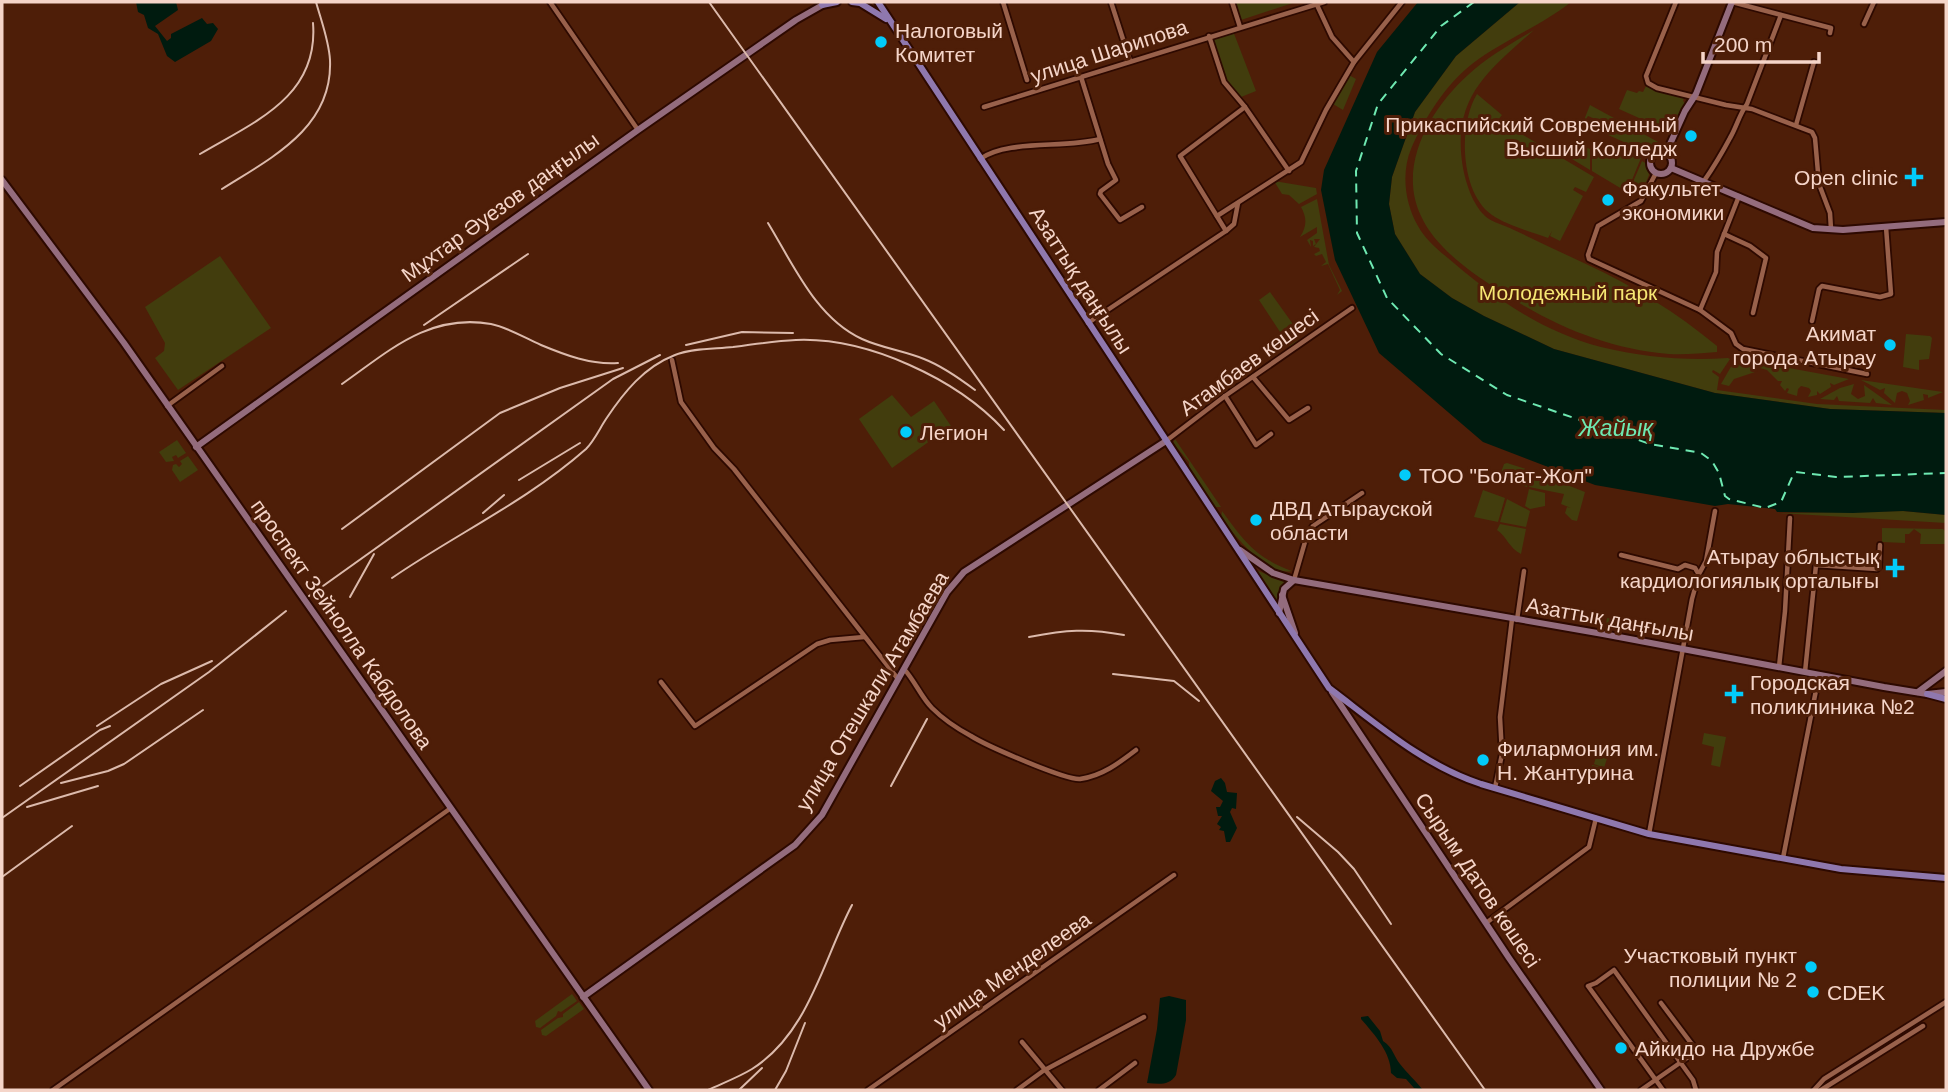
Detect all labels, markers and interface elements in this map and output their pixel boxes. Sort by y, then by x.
street label: улица Шарипова [1028,15,1191,87]
place label: Налоговый Комитет [895,19,1003,66]
scale bar [1703,21,1818,65]
text: 200 m [1714,33,1772,56]
marker: Налоговый Комитет [873,34,889,50]
place label: Прикаспийский Современный Высший Колледж [1385,113,1677,160]
street label: Мұхтар Әуезов даңғылы [397,128,603,286]
marker: Прикаспийский Современный Высший Колледж [1683,128,1699,144]
place label: Open clinic [1794,166,1898,189]
marker: Open clinic [1904,167,1924,187]
place label: Факультет экономики [1622,177,1724,224]
marker: Факультет экономики [1600,192,1616,208]
street label: Азаттық даңғылы [1025,203,1137,357]
park label: Молодежный парк [1479,281,1658,304]
street label: Атамбаев көшесі [1175,304,1323,420]
place label: Акимат города Атырау [1733,322,1876,369]
marker: Акимат города Атырау [1882,337,1898,353]
water label: Жайық [1578,415,1654,441]
place label: Легион [920,421,988,444]
marker: Легион [898,424,914,440]
place label: ТОО "Болат-Жол" [1419,464,1592,487]
marker: ТОО "Болат-Жол" [1397,467,1413,483]
street label: проспект Зейнолла Кабдолова [247,495,437,753]
place label: ДВД Атырауской области [1270,497,1433,544]
marker: ДВД Атырауской области [1248,512,1264,528]
place label: Атырау облыстық кардиологиялық орталығы [1620,545,1880,592]
marker: Атырау облыстық кардиологиялық орталығы [1885,558,1905,578]
street label: улица Отешкали Атамбаева [791,567,953,815]
street label: Азаттық даңғылы [1524,593,1696,645]
place label: Городская поликлиника №2 [1750,671,1915,718]
marker: Городская поликлиника №2 [1724,684,1744,704]
place label: Филармония им. Н. Жантурина [1497,737,1659,784]
marker: Филармония им. Н. Жантурина [1475,752,1491,768]
street label: Сырым Датов көшесі [1411,788,1545,972]
street label: улица Менделеева [929,907,1095,1033]
place label: Участковый пункт полиции № 2 [1623,944,1797,991]
marker: Участковый пункт полиции № 2 [1803,959,1819,975]
place label: CDEK [1827,981,1885,1004]
marker: CDEK [1805,984,1821,1000]
place label: Айкидо на Дружбе [1635,1037,1815,1060]
marker: Айкидо на Дружбе [1613,1040,1629,1056]

